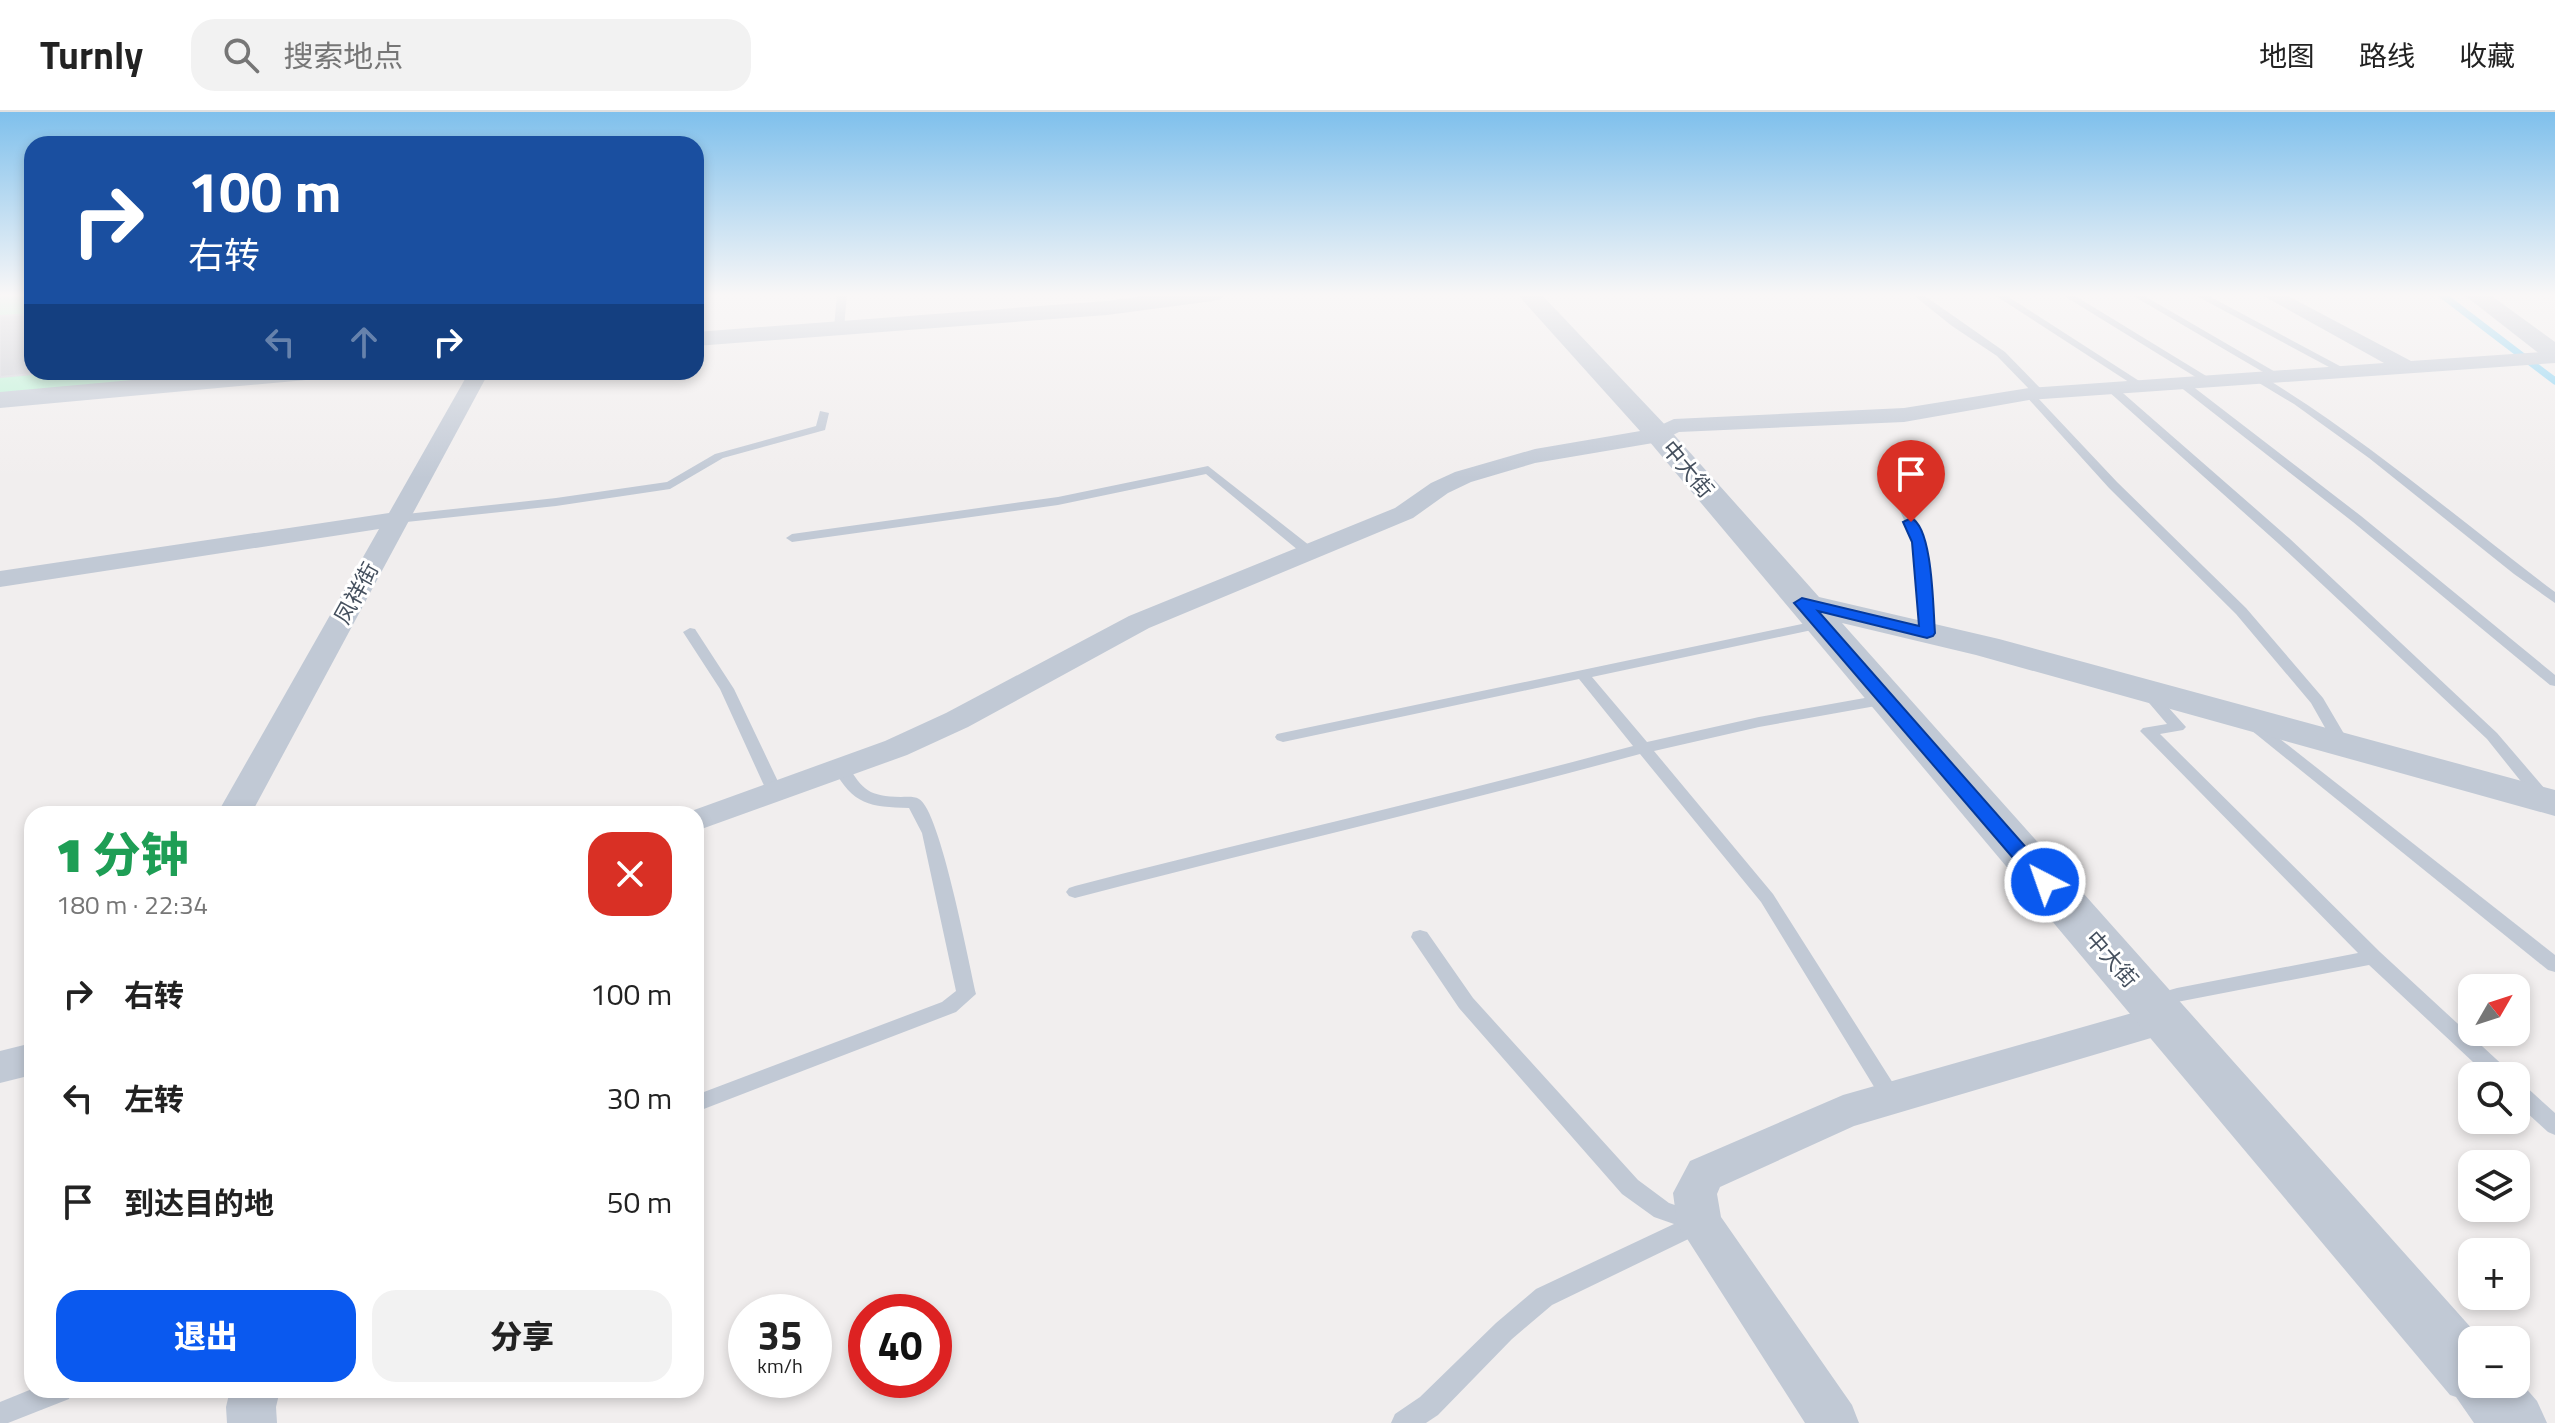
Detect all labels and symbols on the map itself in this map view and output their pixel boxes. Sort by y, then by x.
street label: 中大街 [1654,433,1722,505]
pin [1877,440,1945,522]
street label: 凤祥街 [325,556,387,630]
position arrow [2003,840,2087,924]
street label: 中大街 [2078,923,2146,995]
north arrow [2458,974,2530,1046]
speed limit sign: 40 [848,1294,952,1398]

